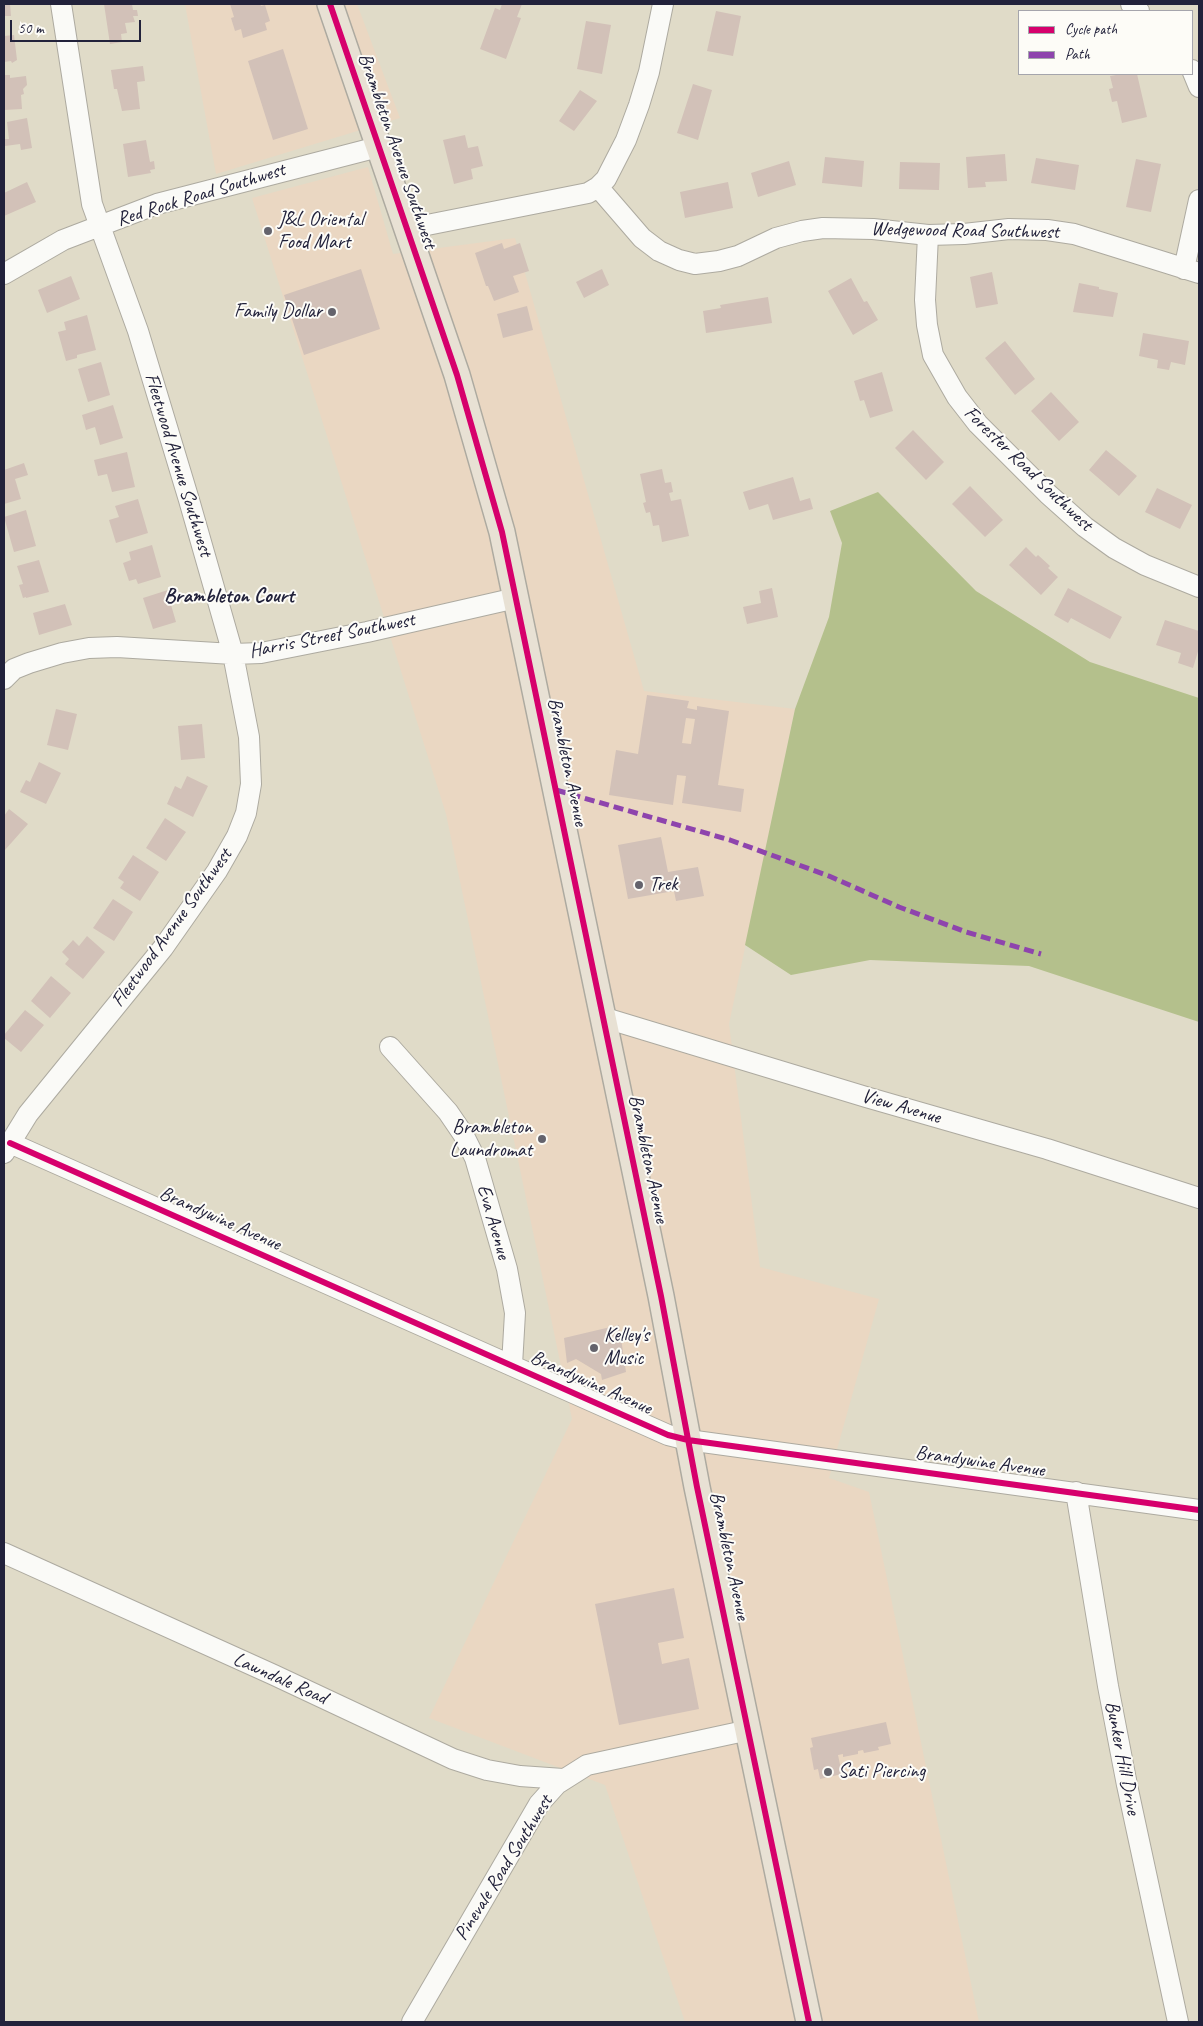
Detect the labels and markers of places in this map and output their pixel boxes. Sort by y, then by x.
place label: J&L Oriental Food Mart [278,208,363,255]
marker: J&L Oriental Food Mart [262,225,274,237]
place label: Family Dollar [234,300,322,324]
marker: Family Dollar [326,306,338,318]
place label: Trek [649,873,678,897]
marker: Trek [633,879,645,891]
place label: Brambleton Laundromat [450,1116,532,1163]
marker: Brambleton Laundromat [536,1133,548,1145]
place label: Kelley's Music [604,1324,649,1371]
marker: Kelley's Music [588,1342,600,1354]
place label: Sati Piercing [838,1760,925,1784]
marker: Sati Piercing [822,1766,834,1778]

